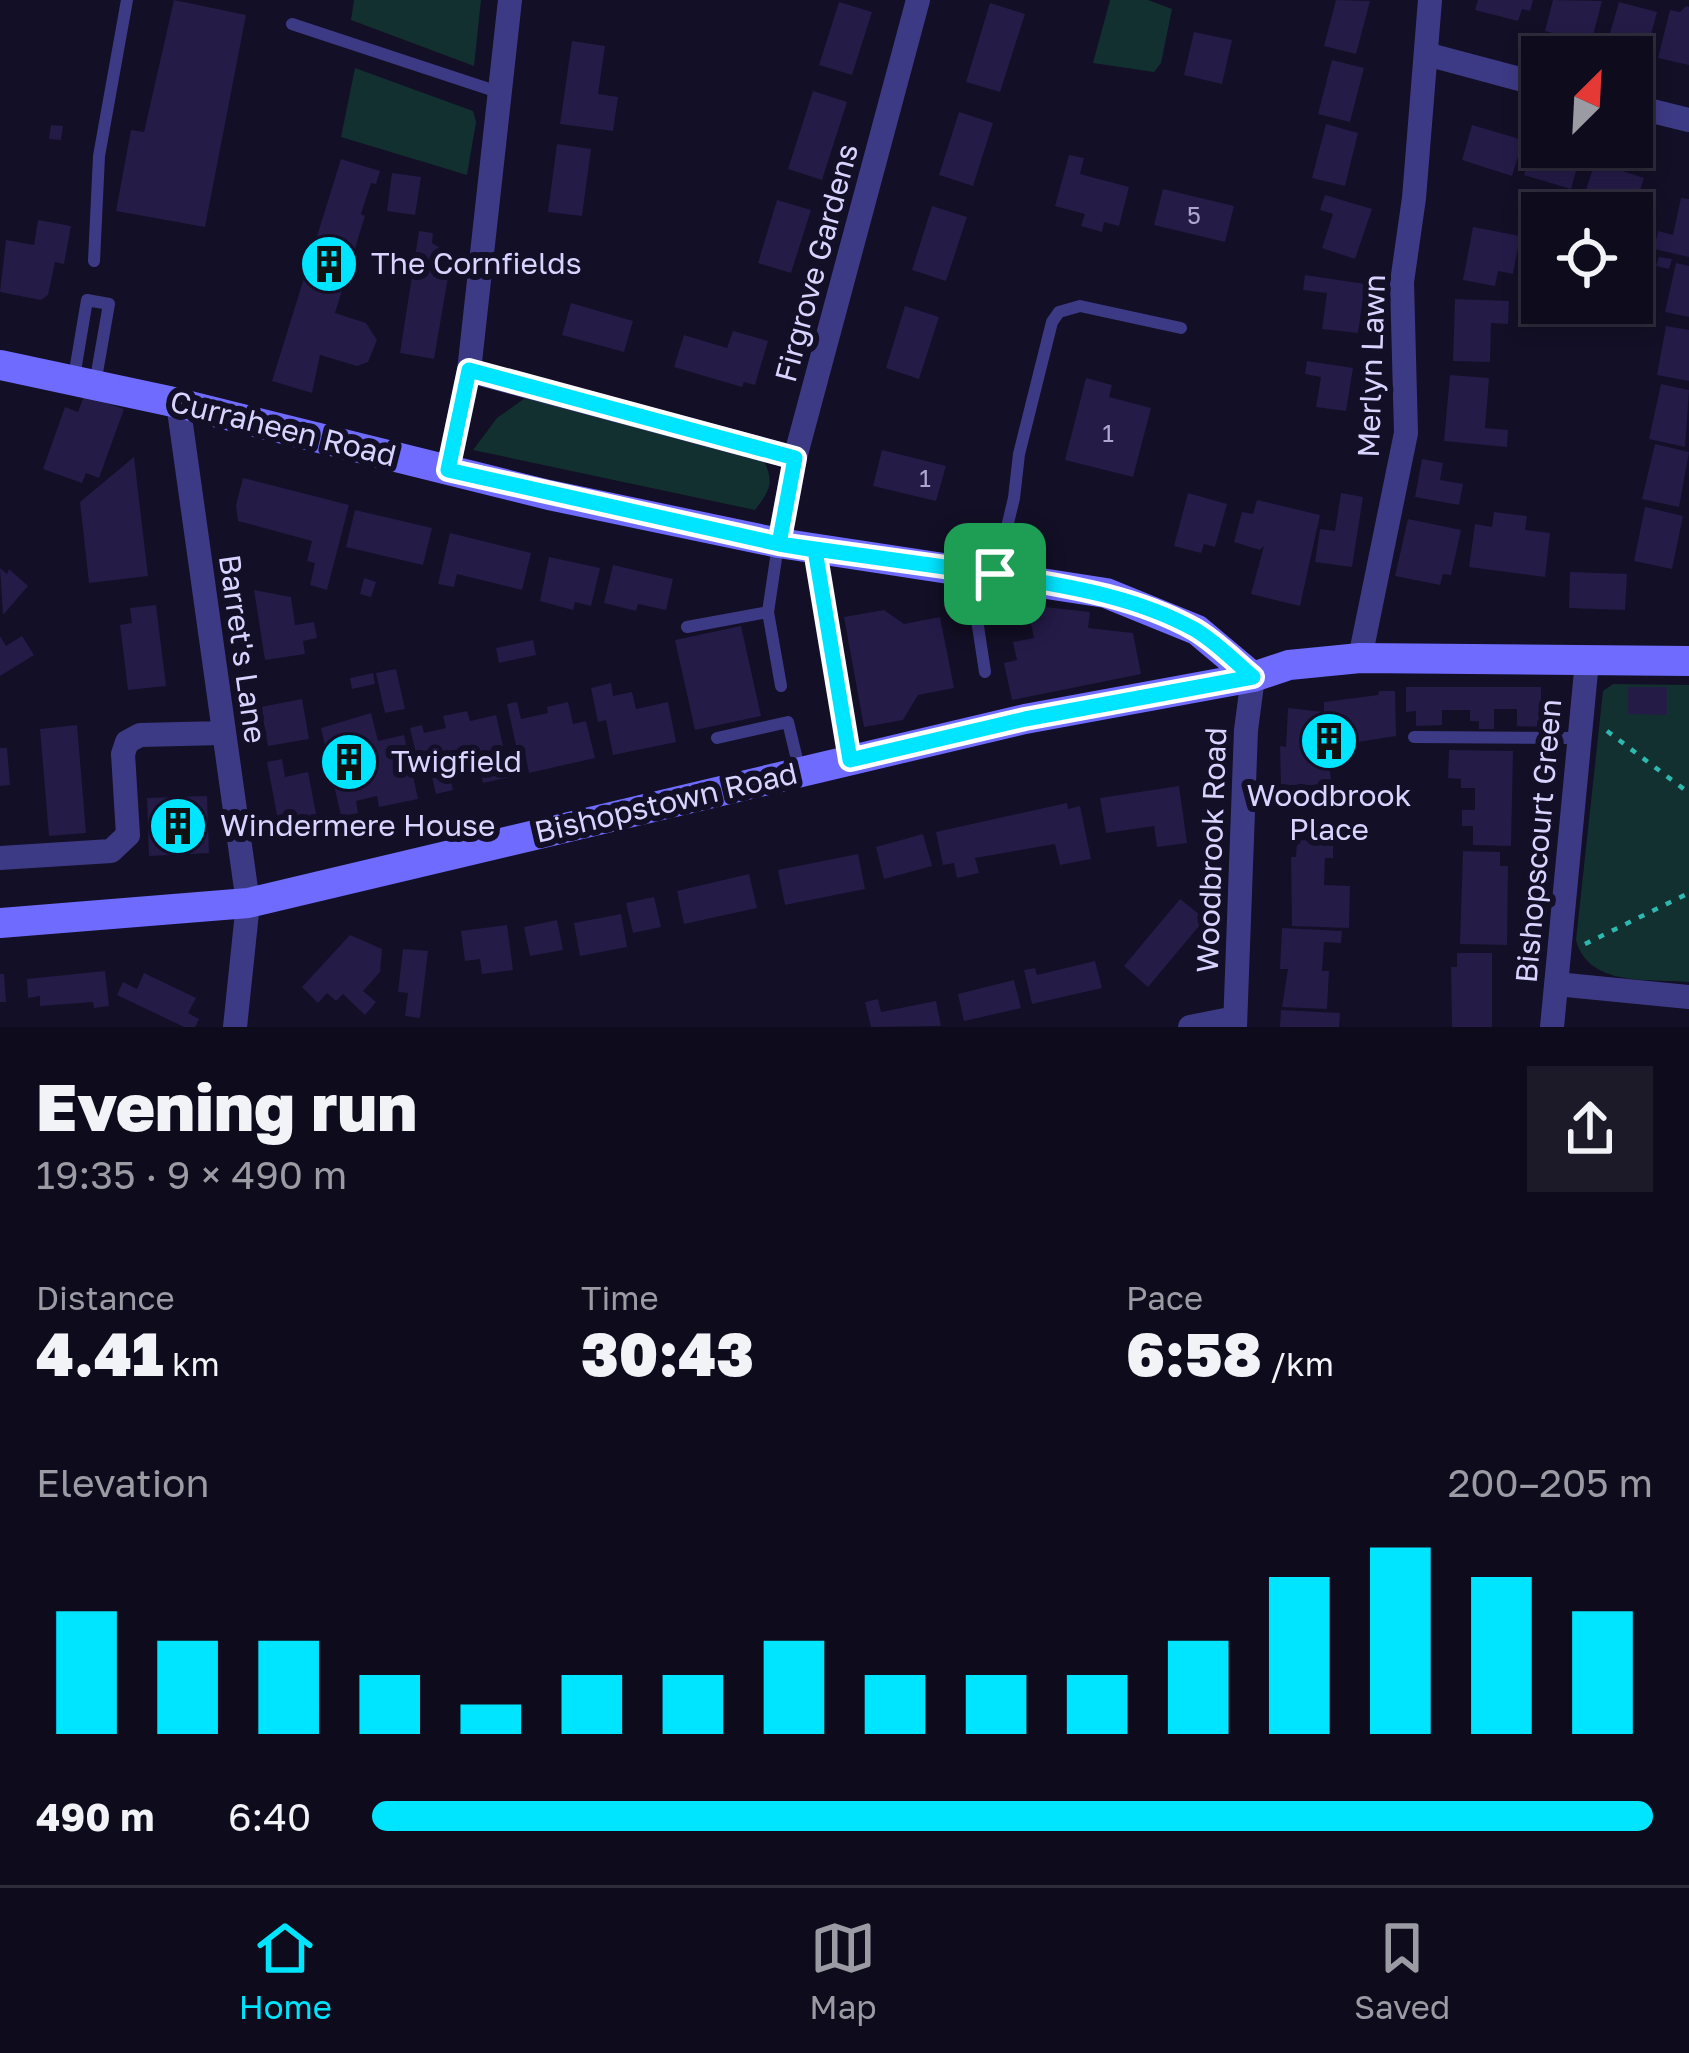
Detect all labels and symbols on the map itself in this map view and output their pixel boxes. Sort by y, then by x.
north arrow [1521,36,1653,168]
street label: Firgrove Gardens [767,140,865,386]
house number: 5 [1187,200,1201,229]
building icon: The Cornfields [298,233,360,295]
place label: The Cornfields [371,245,582,281]
street label: Merlyn Lawn [1350,274,1392,458]
street label: Curraheen Road [167,383,400,473]
house number: 1 [1102,418,1114,447]
house number: 1 [919,463,931,492]
pin [944,523,1046,625]
street label: Barret's Lane [212,552,274,745]
street label: Bishopscourt Green [1508,697,1568,984]
building icon: Woodbrook Place [1298,710,1360,772]
street label: Woodbrook Road [1189,726,1233,973]
building icon: Twigfield [318,731,380,793]
place label: Twigfield [391,743,522,779]
street label: Bishopstown Road [531,754,801,850]
place label: Woodbrook Place [1247,777,1411,847]
building icon: Windermere House [147,795,209,857]
place label: Windermere House [220,807,495,843]

